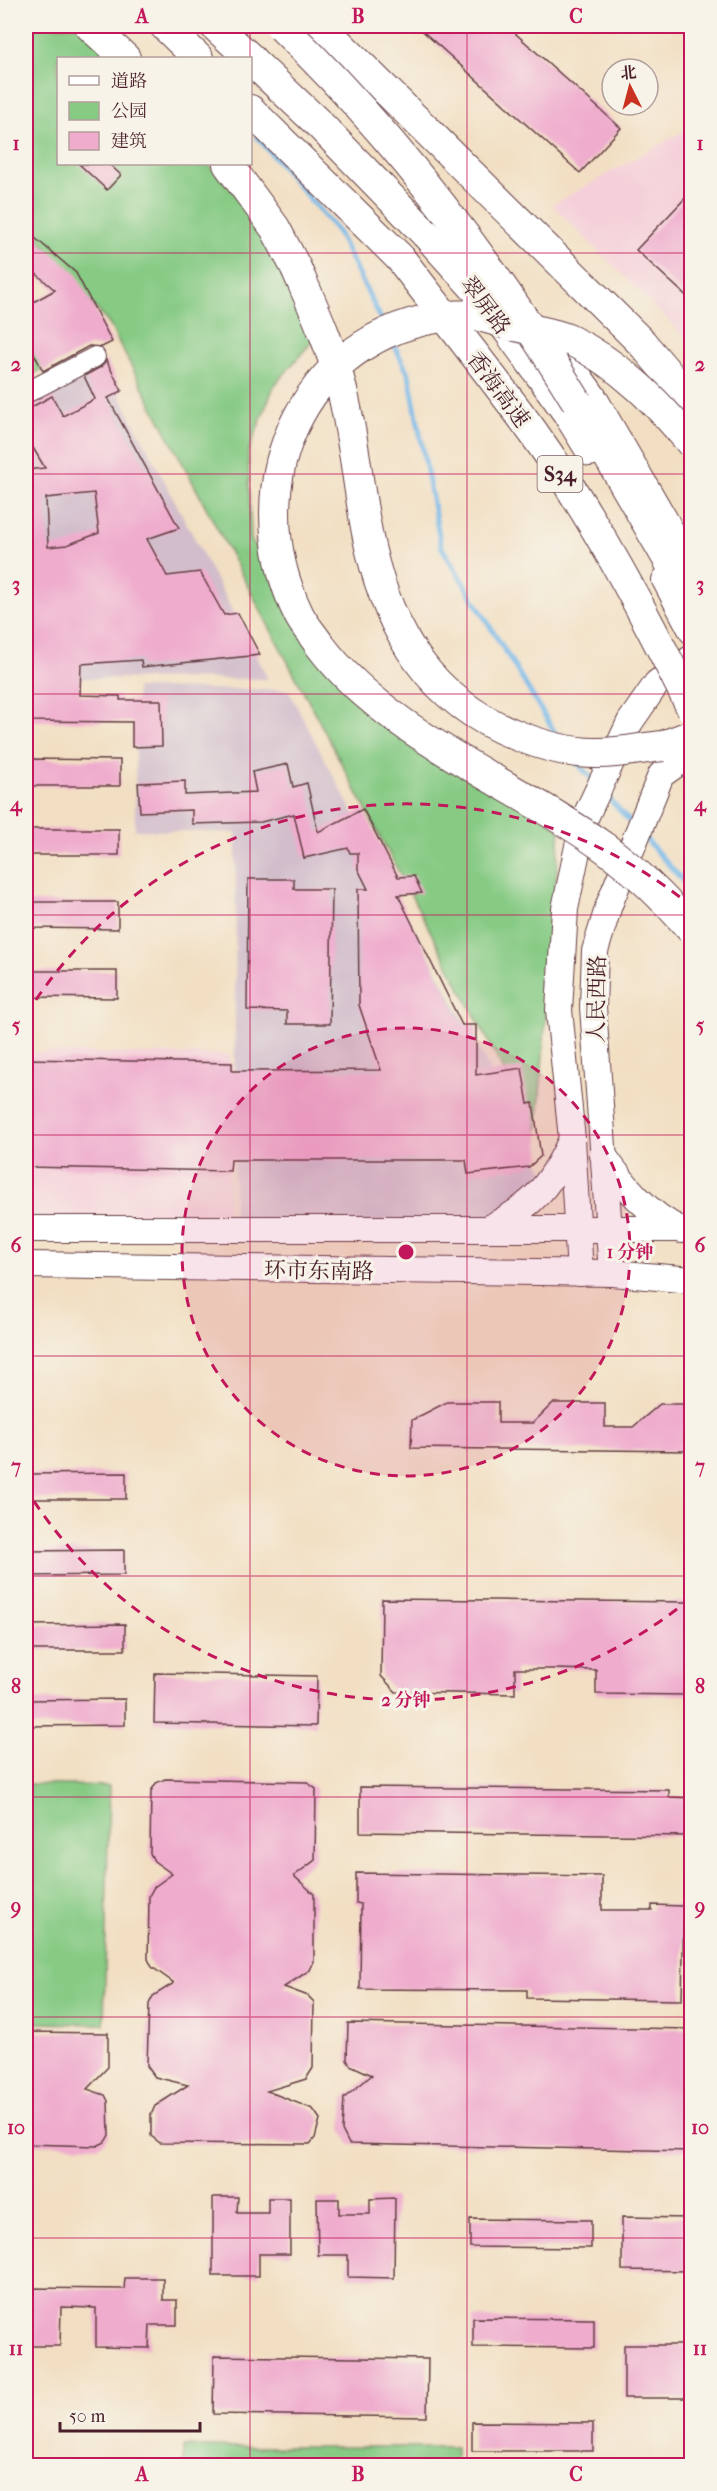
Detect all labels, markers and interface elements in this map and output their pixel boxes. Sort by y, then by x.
text: A [134,5,150,28]
text: B [351,5,365,28]
text: C [569,5,583,28]
legend [57,57,252,165]
north arrow [600,57,660,117]
text: 北 [620,62,637,83]
text: 道路 [111,71,147,92]
text: 公园 [111,101,147,122]
text: 建筑 [111,131,147,152]
text: 1 [12,132,20,155]
text: 1 [696,132,704,155]
street label: 翠屏路 [455,271,515,340]
street label: 香海高速 [461,347,535,433]
text: 2 [11,353,21,376]
text: 2 [695,353,705,376]
road number: S34 [538,456,582,492]
text: 3 [12,573,20,596]
text: 3 [696,573,704,596]
text: 4 [9,793,23,817]
text: 4 [693,793,707,817]
street label: 人民西路 [583,955,611,1043]
text: 5 [12,1014,21,1037]
text: 5 [696,1014,705,1037]
text: 6 [11,1234,23,1257]
text: 6 [695,1234,707,1257]
centre of rings [396,1242,416,1262]
text: 1 分钟 [607,1242,653,1263]
street label: 环市东南路 [264,1257,374,1285]
text: 7 [10,1455,21,1478]
text: 7 [694,1455,705,1478]
text: 8 [11,1675,21,1698]
text: 8 [695,1675,705,1698]
text: 2 分钟 [381,1690,431,1711]
text: 9 [10,1896,21,1919]
text: 9 [694,1896,705,1919]
text: 10 [7,2116,25,2139]
text: 10 [691,2116,709,2139]
text: 11 [9,2337,23,2360]
text: 11 [693,2337,707,2360]
scale bar [60,2395,200,2433]
text: 50 m [69,2406,106,2427]
text: A [134,2463,150,2486]
text: B [351,2463,365,2486]
text: C [569,2463,583,2486]

